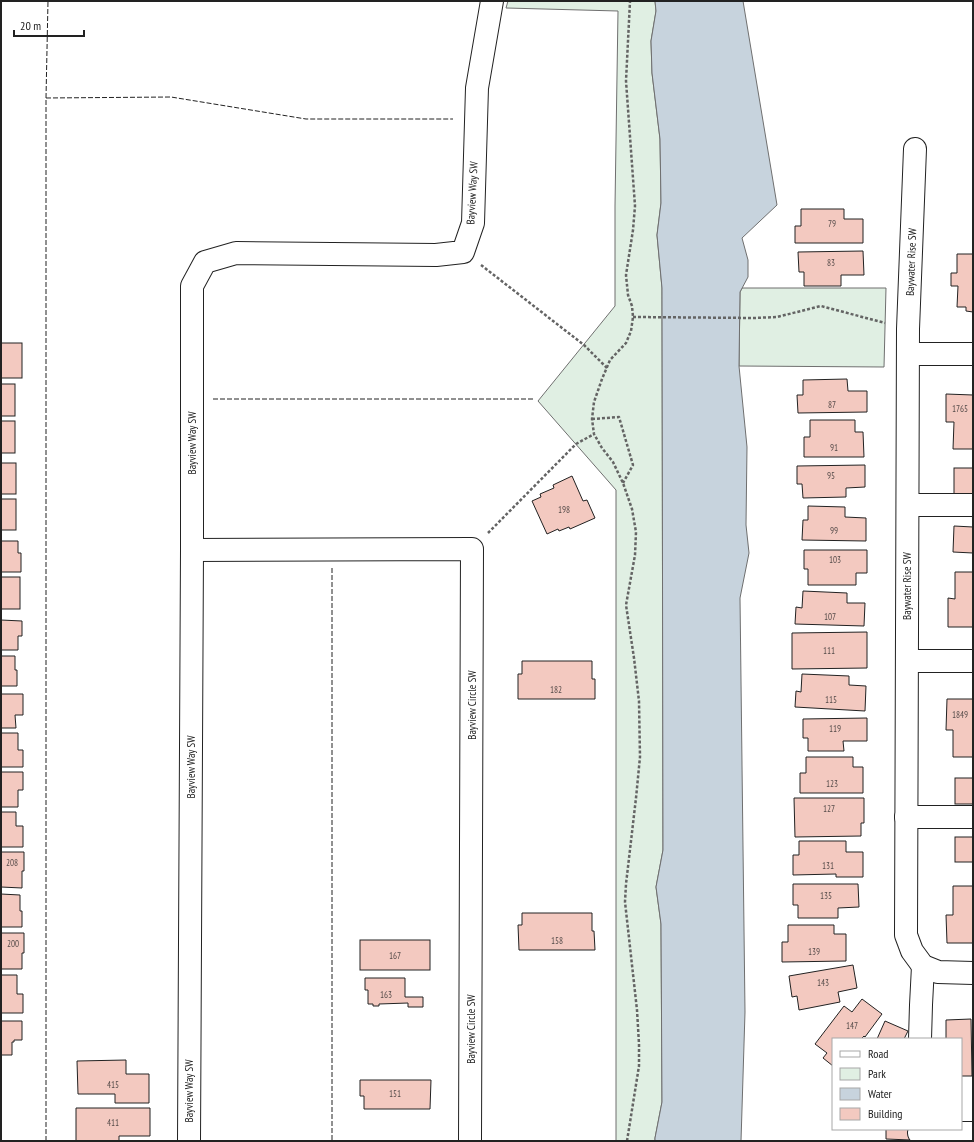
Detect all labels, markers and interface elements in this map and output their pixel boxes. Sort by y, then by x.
scale bar [14,12,84,38]
text: 20 m [20,18,41,33]
street label: Bayview Way SW [463,161,481,225]
house number: 79 [828,218,836,229]
street label: Baywater Rise SW [903,227,919,296]
house number: 83 [827,257,835,268]
house number: 87 [828,399,836,410]
house number: 1765 [952,403,968,414]
street label: Bayview Way SW [185,411,199,475]
house number: 91 [830,442,838,453]
house number: 95 [827,470,835,481]
house number: 198 [558,504,570,515]
house number: 99 [830,525,838,536]
street label: Baywater Rise SW [900,551,914,620]
house number: 103 [829,554,841,565]
house number: 107 [824,611,836,622]
house number: 111 [823,645,835,656]
street label: Bayview Circle SW [465,670,479,740]
house number: 182 [550,684,562,695]
house number: 115 [825,694,837,705]
house number: 1849 [952,709,968,720]
house number: 119 [829,723,841,734]
street label: Bayview Way SW [184,735,198,799]
house number: 123 [826,778,838,789]
house number: 127 [823,803,835,814]
house number: 208 [6,857,18,868]
house number: 131 [822,860,834,871]
house number: 135 [820,890,832,901]
house number: 158 [551,935,563,946]
house number: 200 [7,938,19,949]
house number: 139 [808,946,820,957]
house number: 167 [389,950,401,961]
house number: 143 [817,977,829,988]
house number: 163 [380,989,392,1000]
street label: Bayview Circle SW [464,994,478,1064]
house number: 147 [846,1020,858,1031]
legend [832,1038,962,1130]
text: Road [868,1046,888,1061]
street label: Bayview Way SW [182,1059,196,1123]
text: Park [868,1066,886,1081]
house number: 415 [107,1079,119,1090]
text: Water [868,1086,893,1101]
house number: 151 [389,1088,401,1099]
text: Building [868,1106,903,1121]
house number: 411 [107,1117,119,1128]

